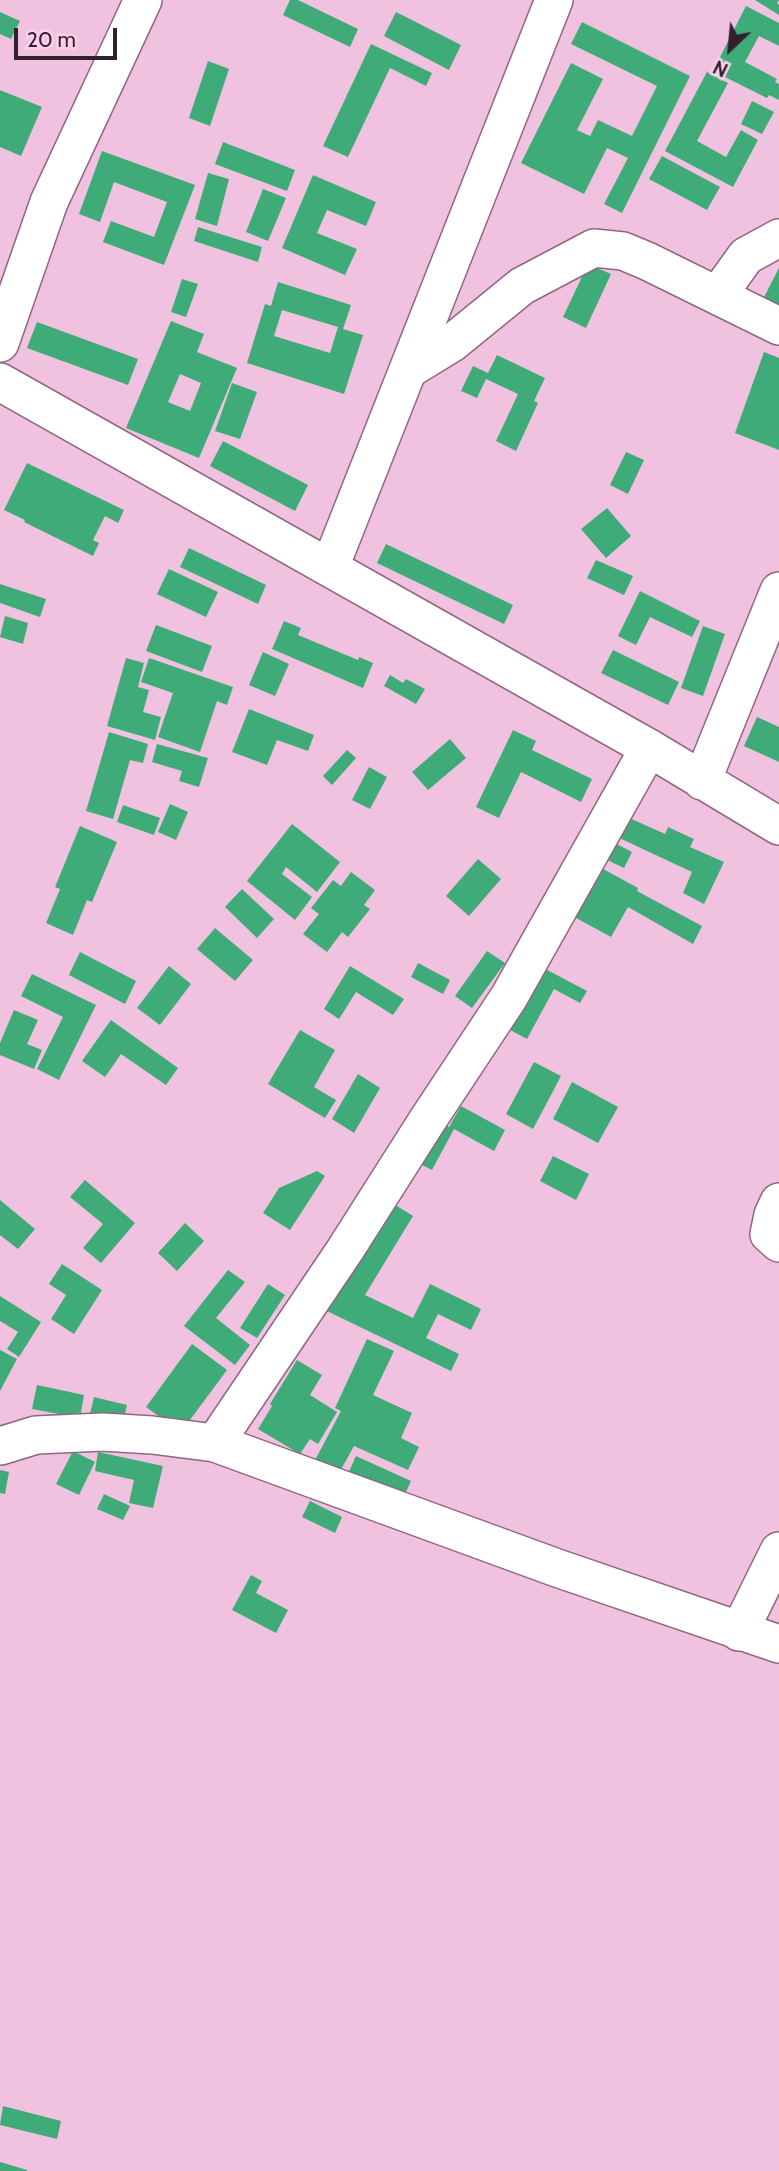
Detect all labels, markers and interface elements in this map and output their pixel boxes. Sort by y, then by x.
scale bar [18,14,121,58]
north arrow [695,14,765,84]
text: 20 m [27,27,76,52]
text: N [709,55,732,82]

